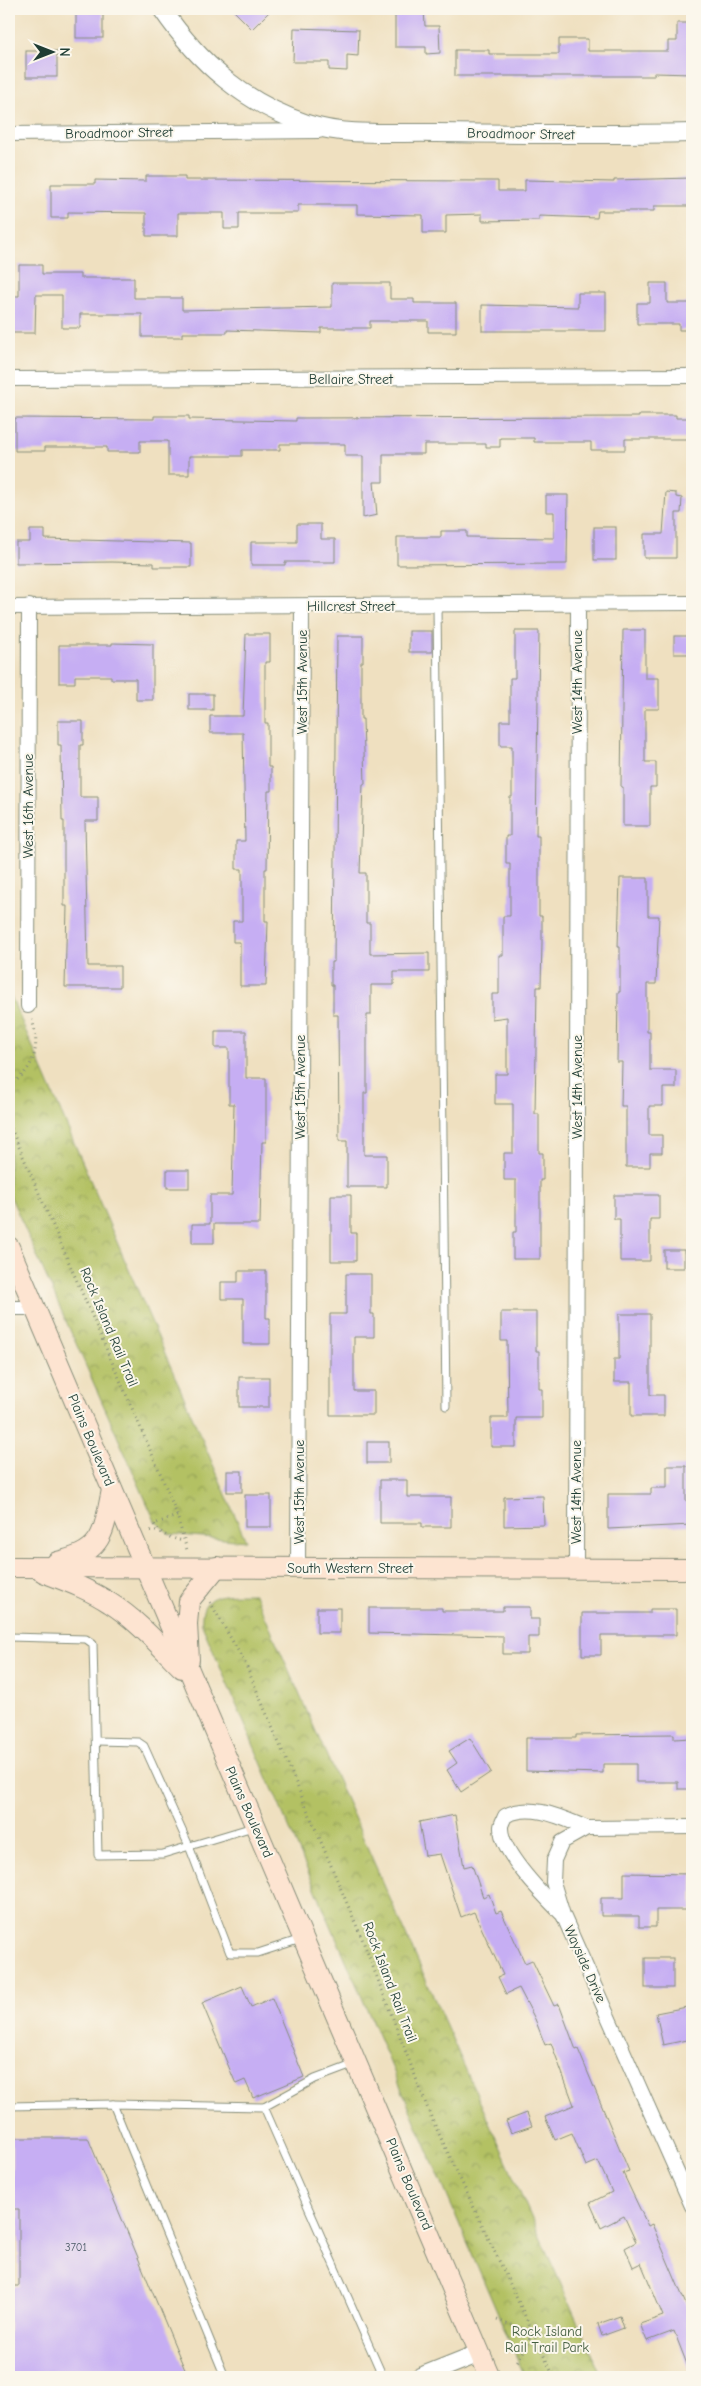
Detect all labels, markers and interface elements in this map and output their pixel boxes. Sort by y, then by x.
north arrow [28,28,78,78]
text: N [56,47,73,57]
street label: Broadmoor Street [65,124,174,142]
street label: Broadmoor Street [467,125,576,143]
street label: Bellaire Street [309,371,394,388]
street label: Hillcrest Street [307,598,396,615]
street label: West 15th Avenue [294,630,311,734]
street label: West 14th Avenue [569,630,586,734]
street label: West 16th Avenue [20,754,37,858]
street label: West 15th Avenue [292,1035,309,1139]
street label: West 14th Avenue [569,1035,586,1139]
street label: Rock Island Rail Trail [76,1265,142,1389]
street label: Plains Boulevard [64,1391,118,1489]
street label: West 15th Avenue [291,1440,308,1544]
street label: West 14th Avenue [568,1440,585,1544]
street label: South Western Street [287,1560,414,1577]
street label: Plains Boulevard [221,1764,277,1860]
street label: Rock Island Rail Trail [359,1919,421,2045]
street label: Wayside Drive [560,1923,610,2005]
street label: Plains Boulevard [382,2135,436,2233]
house number: 3701 [65,2241,87,2254]
park label: Rock Island Rail Trail Park [505,2323,589,2356]

